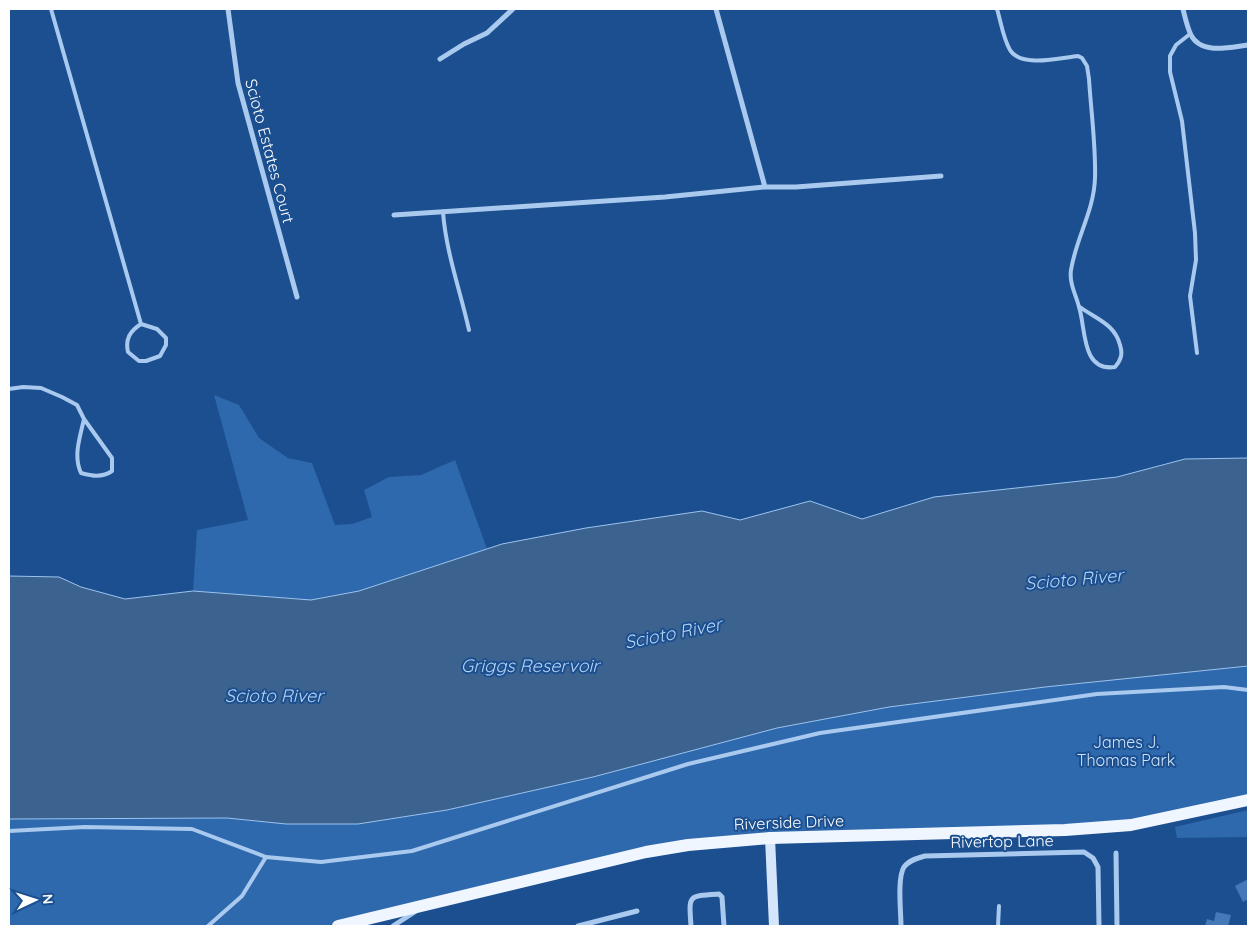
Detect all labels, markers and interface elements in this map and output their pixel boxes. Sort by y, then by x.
street label: Scioto Estates Court [241,77,299,225]
water label: Scioto River [1024,563,1126,595]
water label: Scioto River [623,612,726,654]
water label: Griggs Reservoir [461,654,601,677]
water label: Scioto River [225,684,325,707]
park label: James J. Thomas Park [1077,732,1175,770]
street label: Riverside Drive [734,810,844,834]
street label: Rivertop Lane [950,830,1054,852]
north arrow [10,875,60,925]
text: N [39,893,57,905]

